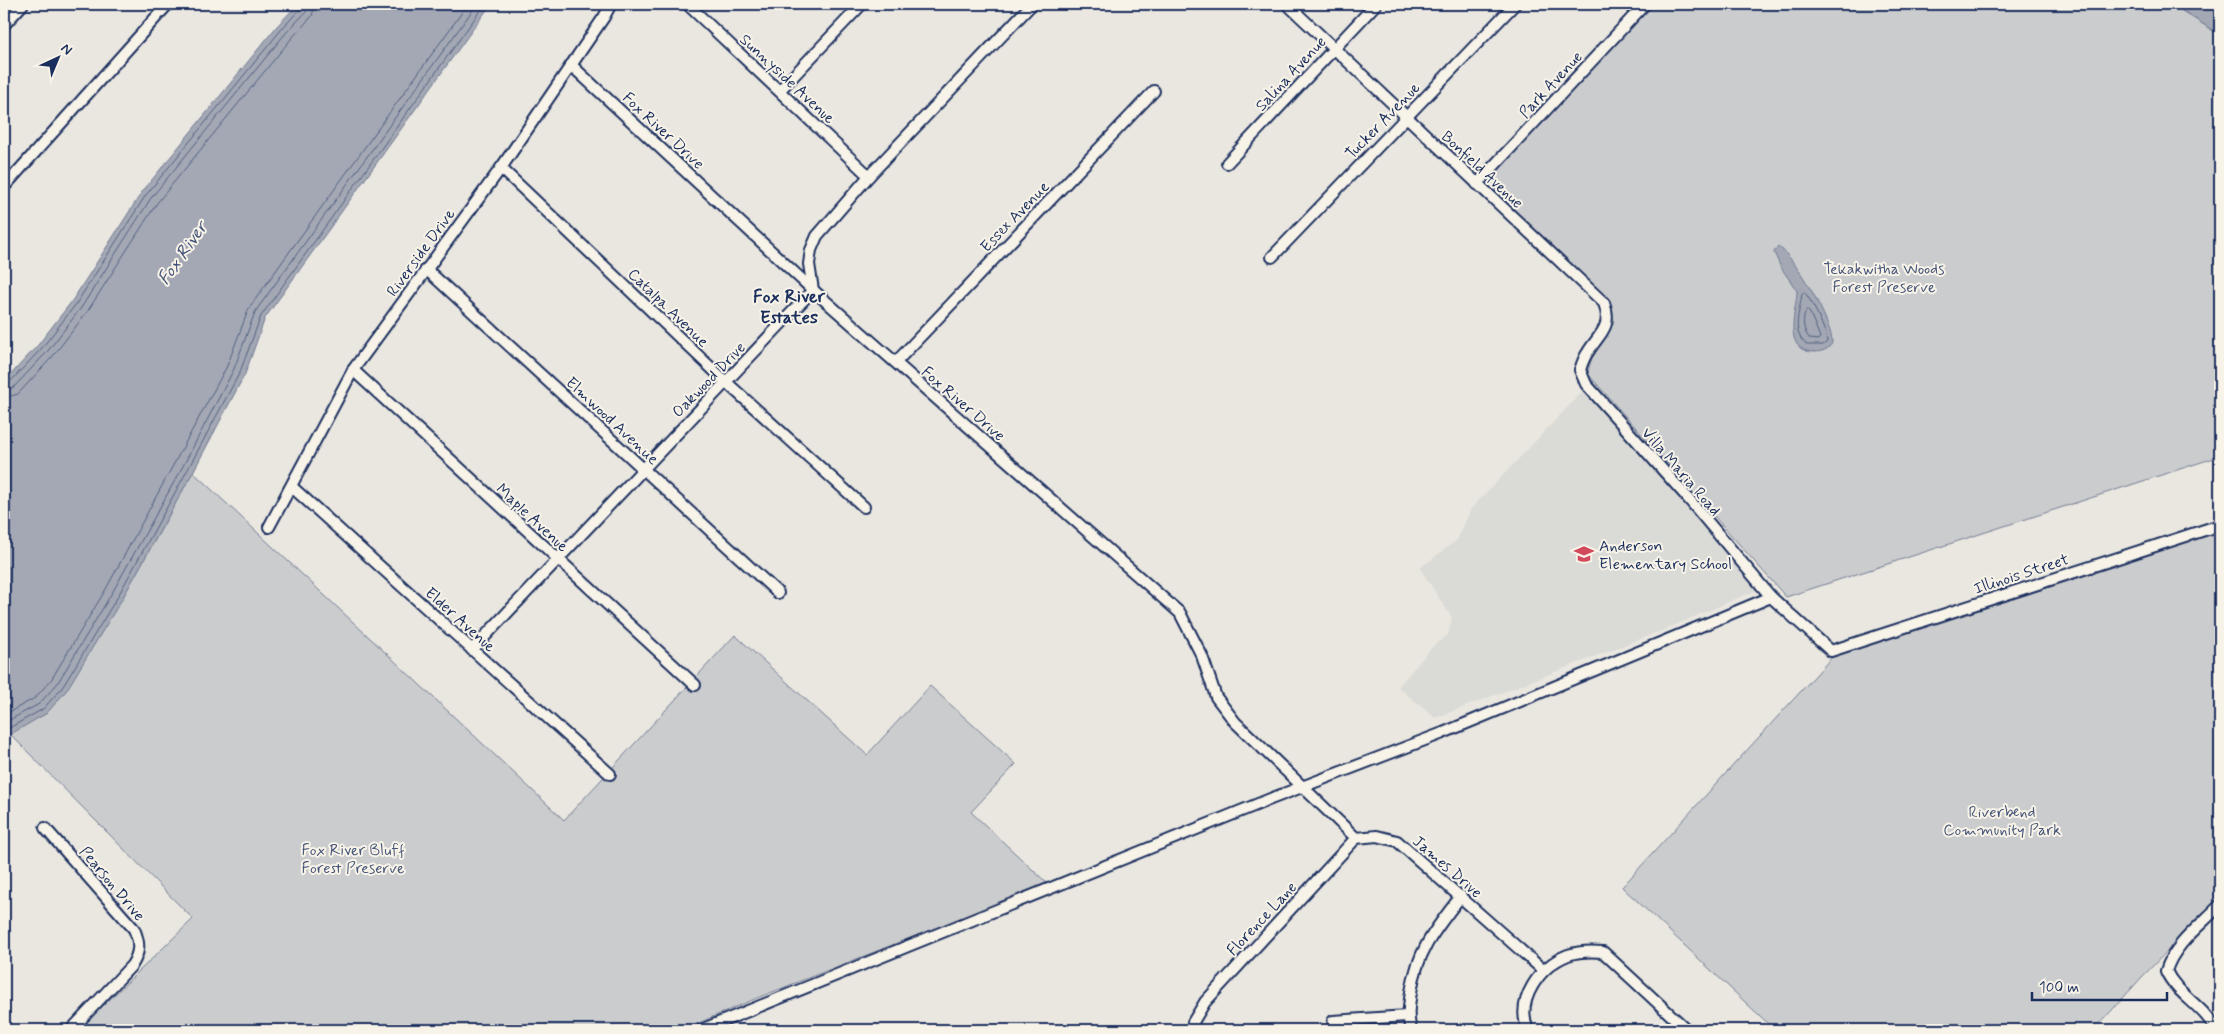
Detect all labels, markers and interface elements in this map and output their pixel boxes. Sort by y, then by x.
street label: Sunnyside Avenue [735,29,840,129]
north arrow [32,32,82,82]
street label: Salina Avenue [1251,32,1331,116]
text: N [57,40,76,59]
street label: Park Avenue [1515,47,1588,123]
street label: Tucker Avenue [1341,78,1425,164]
street label: Fox River Drive [618,88,708,174]
street label: Bonfield Avenue [1436,127,1528,214]
street label: Essex Avenue [976,177,1054,257]
street label: Riverside Drive [382,204,460,301]
water label: Fox River [152,215,215,290]
park label: Tekakwitha Woods Forest Preserve [1824,259,1944,298]
street label: Catalpa Avenue [623,264,713,352]
district label: Fox River Estates [753,285,825,330]
street label: Oakwood Drive [668,338,751,422]
street label: Fox River Drive [917,362,1009,446]
street label: Elmwood Avenue [561,373,663,470]
street label: Villa Maria Road [1637,423,1725,521]
street label: Maple Avenue [491,479,573,557]
place label: Anderson Elementary School [1599,536,1732,575]
school or university icon: Anderson Elementary School [1573,543,1595,565]
street label: Illinois Street [1971,549,2072,600]
street label: Elder Avenue [420,583,500,658]
park label: Riverbend Community Park [1943,802,2061,841]
street label: James Drive [1408,831,1486,903]
park label: Fox River Bluff Forest Preserve [301,840,405,879]
street label: Pearson Drive [74,842,149,926]
street label: Florence Lane [1222,877,1302,961]
scale bar [2032,969,2166,1001]
text: 100 m [2039,978,2079,998]

